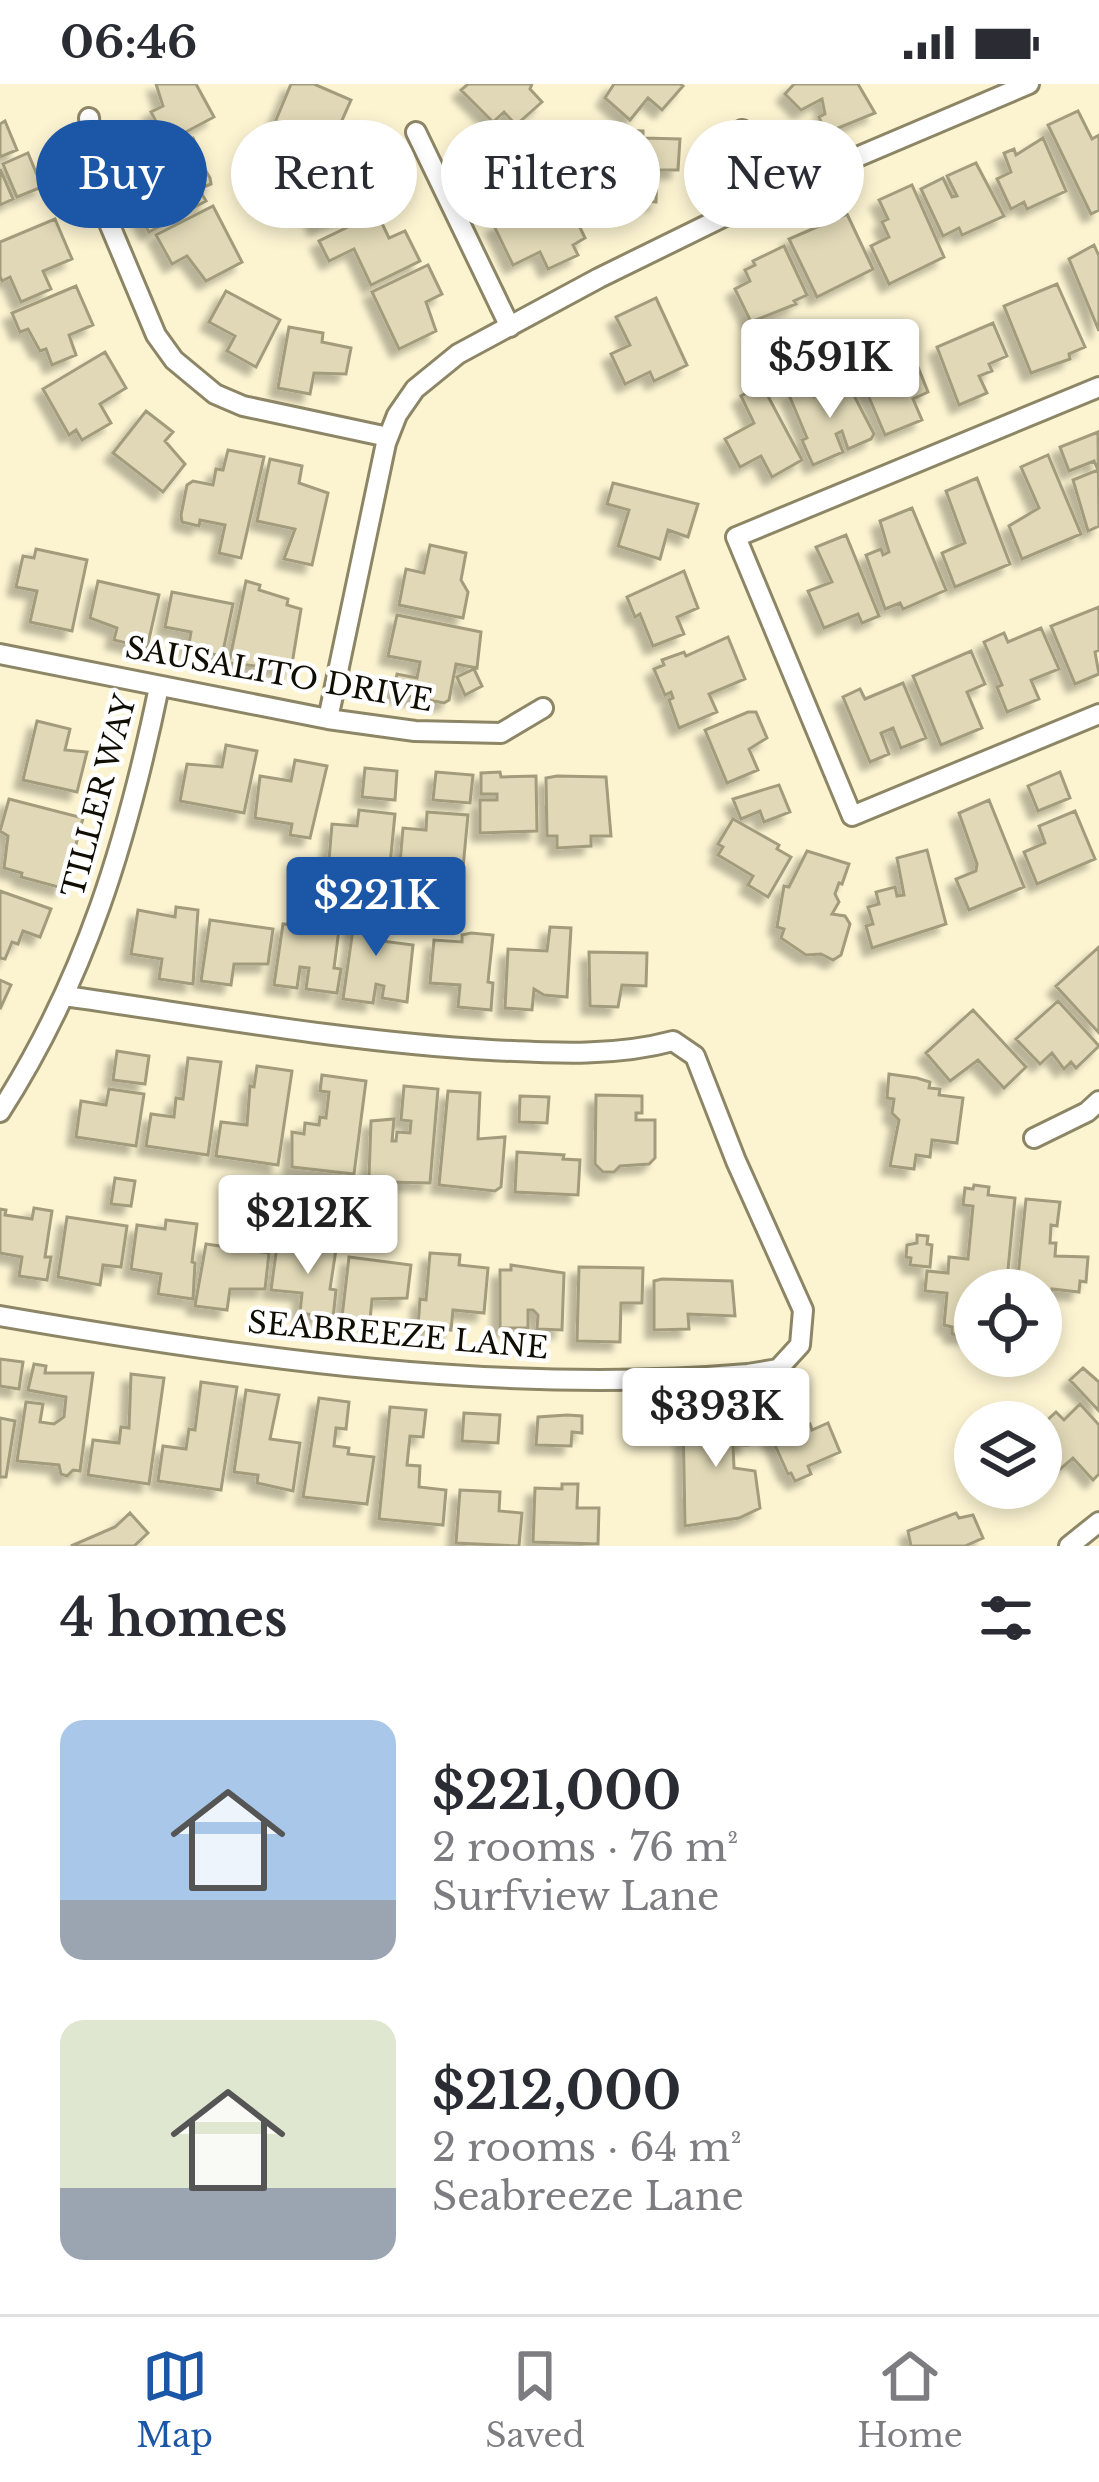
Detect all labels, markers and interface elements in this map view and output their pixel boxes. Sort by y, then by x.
text: 06:46 [60,14,197,70]
chip: Buy [36,120,207,228]
chip: Rent [231,120,417,228]
chip: Filters [441,120,660,228]
chip: New [684,120,864,228]
pin: $591K [746,319,914,421]
text: $591K [768,333,892,382]
street label: SAUSALITO DRIVE [123,629,435,719]
street label: TILLER WAY [54,690,144,901]
pin: $221K [292,857,460,959]
text: $221K [314,871,438,920]
pin: $212K [224,1175,392,1277]
text: $212K [246,1189,370,1238]
map controls [954,1269,1062,1509]
button: locate [954,1269,1062,1377]
street label: SEABREEZE LANE [246,1303,550,1367]
pin: $393K [632,1368,800,1470]
text: $393K [649,1382,783,1431]
button: layers [954,1401,1062,1509]
icon: filters [973,1585,1039,1651]
text: 4 homes [60,1587,288,1650]
text: $221,000 [432,1760,681,1823]
icon: home [156,1768,300,1912]
text: 2 rooms · 76 m² [432,1823,738,1872]
text: Surfview Lane [432,1872,719,1921]
text: $212,000 [432,2060,681,2123]
icon: home [156,2068,300,2212]
text: 2 rooms · 64 m² [432,2123,742,2172]
text: Seabreeze Lane [432,2172,744,2221]
tab: Map [136,2343,213,2456]
tab: Saved [485,2343,585,2456]
tab: Home [857,2343,963,2456]

